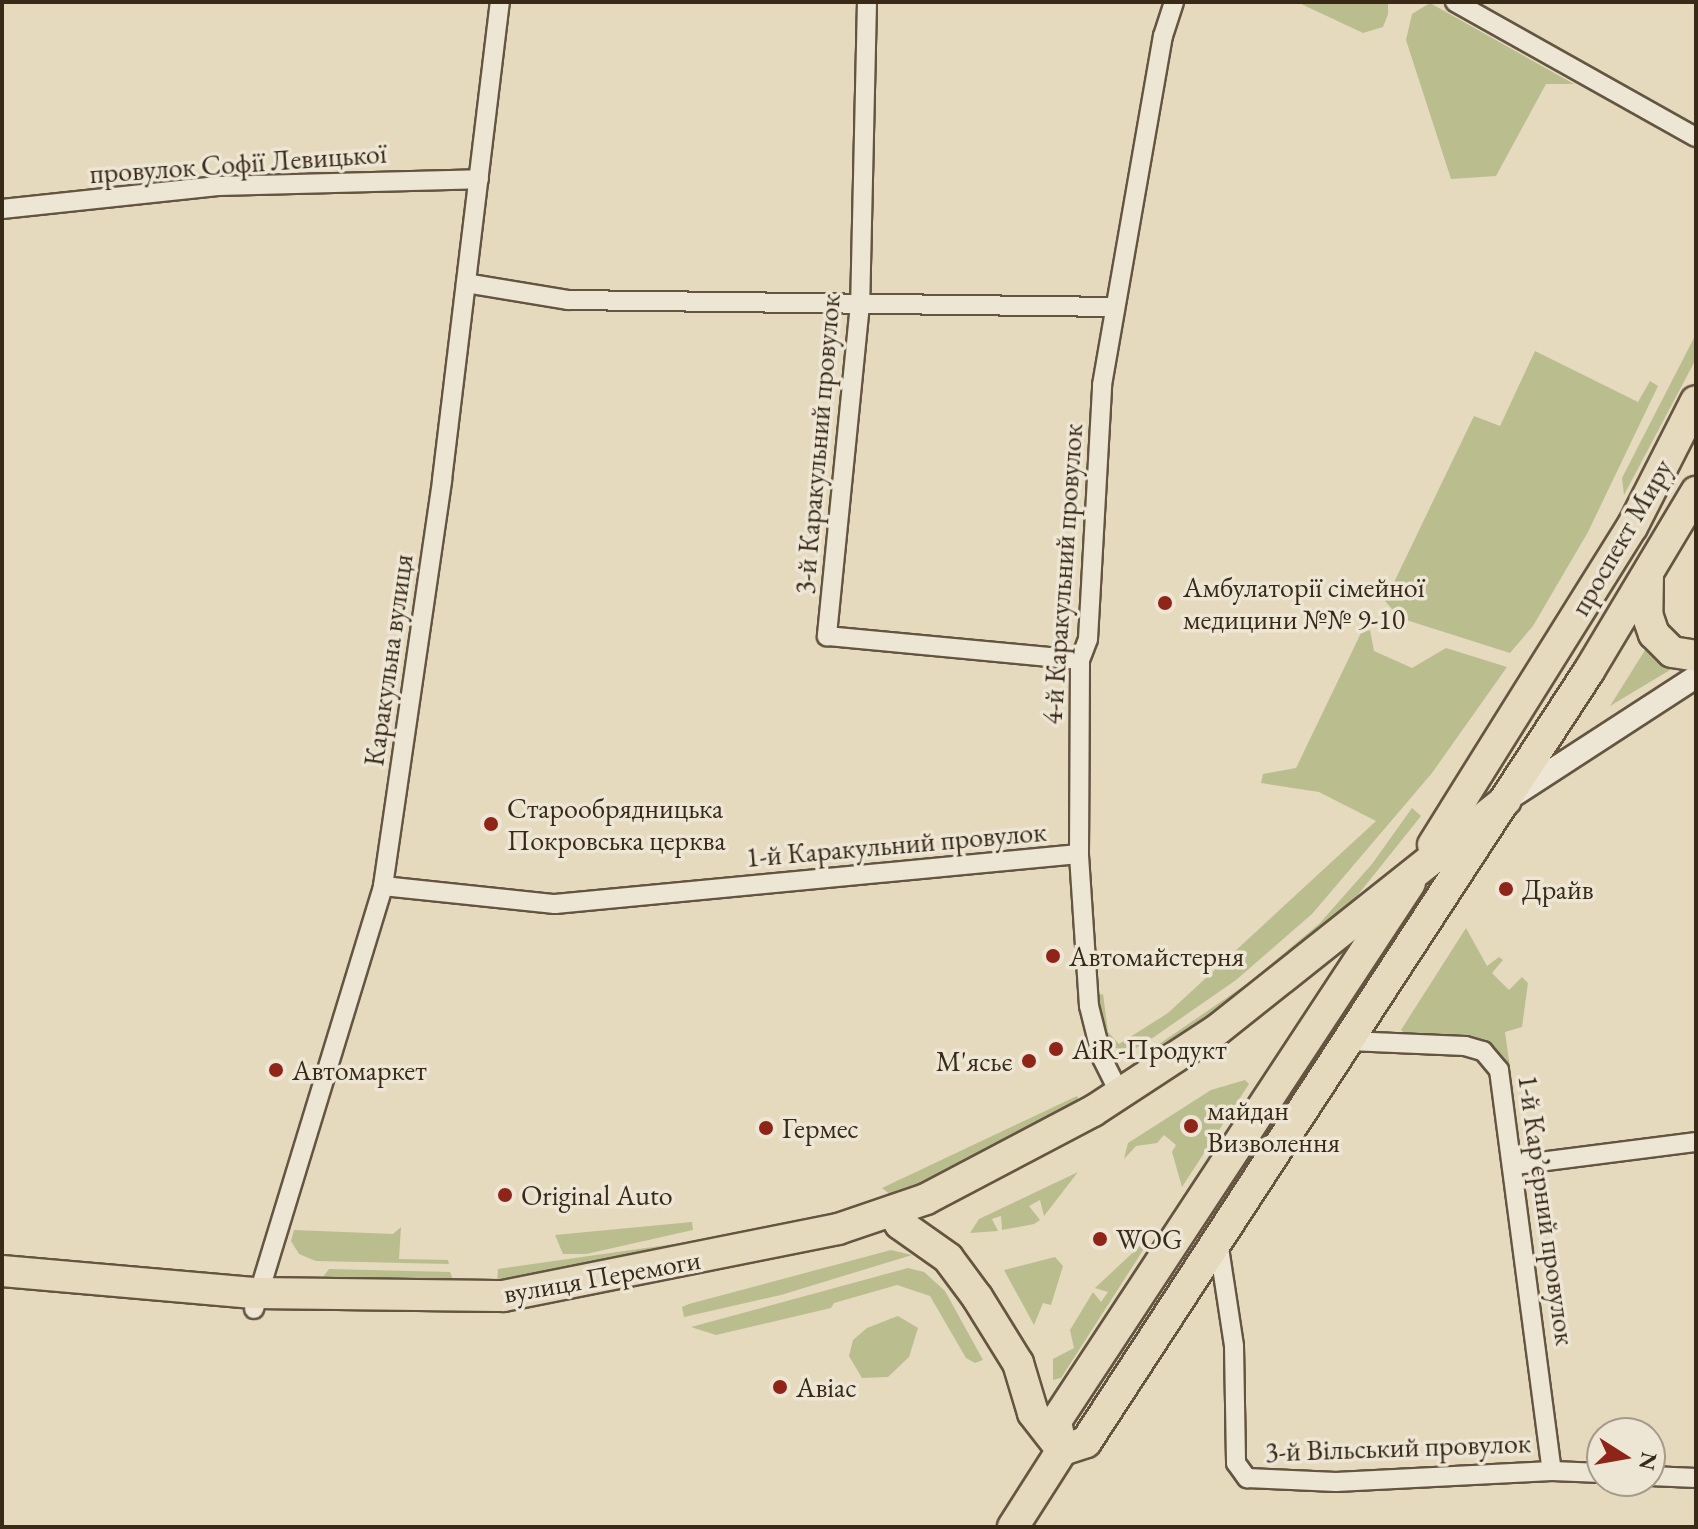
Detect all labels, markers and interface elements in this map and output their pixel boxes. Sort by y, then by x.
street label: провулок Софії Левицької [88,136,388,190]
street label: 3-й Каракульний провулок [787,292,847,596]
street label: 4-й Каракульний провулок [1035,422,1089,726]
street label: проспект Миру [1563,453,1679,621]
street label: Каракульна вулиця [356,552,420,768]
place label: Амбулаторії сімейної медицини №№ 9-10 [1183,570,1425,636]
marker: Амбулаторії сімейної медицини №№ 9-10 [1154,592,1176,614]
place label: Старообрядницька Покровська церква [507,791,726,857]
street label: 1-й Каракульний провулок [744,814,1048,874]
marker: Старообрядницька Покровська церква [482,815,500,833]
place label: Драйв [1522,872,1594,906]
marker: Драйв [1497,880,1515,898]
place label: Автомайстерня [1069,939,1244,973]
marker: Автомайстерня [1044,947,1062,965]
place label: AiR-Продукт [1072,1032,1227,1066]
marker: AiR-Продукт [1047,1040,1065,1058]
place label: М'ясьє [936,1044,1013,1078]
marker: М'ясьє [1020,1052,1038,1070]
place label: Автомаркет [292,1053,427,1087]
marker: Автомаркет [267,1061,285,1079]
street label: 1-й Карʼєрний провулок [1511,1073,1583,1347]
place label: майдан Визволення [1207,1093,1340,1159]
place label: Гермес [782,1111,859,1145]
marker: майдан Визволення [1182,1117,1200,1135]
marker: Гермес [757,1119,775,1137]
place label: Original Auto [521,1178,673,1212]
marker: Original Auto [496,1186,514,1204]
place label: WOG [1116,1222,1182,1256]
marker: WOG [1091,1230,1109,1248]
street label: вулиця Перемоги [501,1242,703,1310]
place label: Авіас [796,1370,857,1404]
marker: Авіас [771,1378,789,1396]
north arrow [1586,1417,1666,1497]
street label: 3-й Вільський провулок [1264,1426,1532,1468]
text: N [1632,1450,1664,1473]

